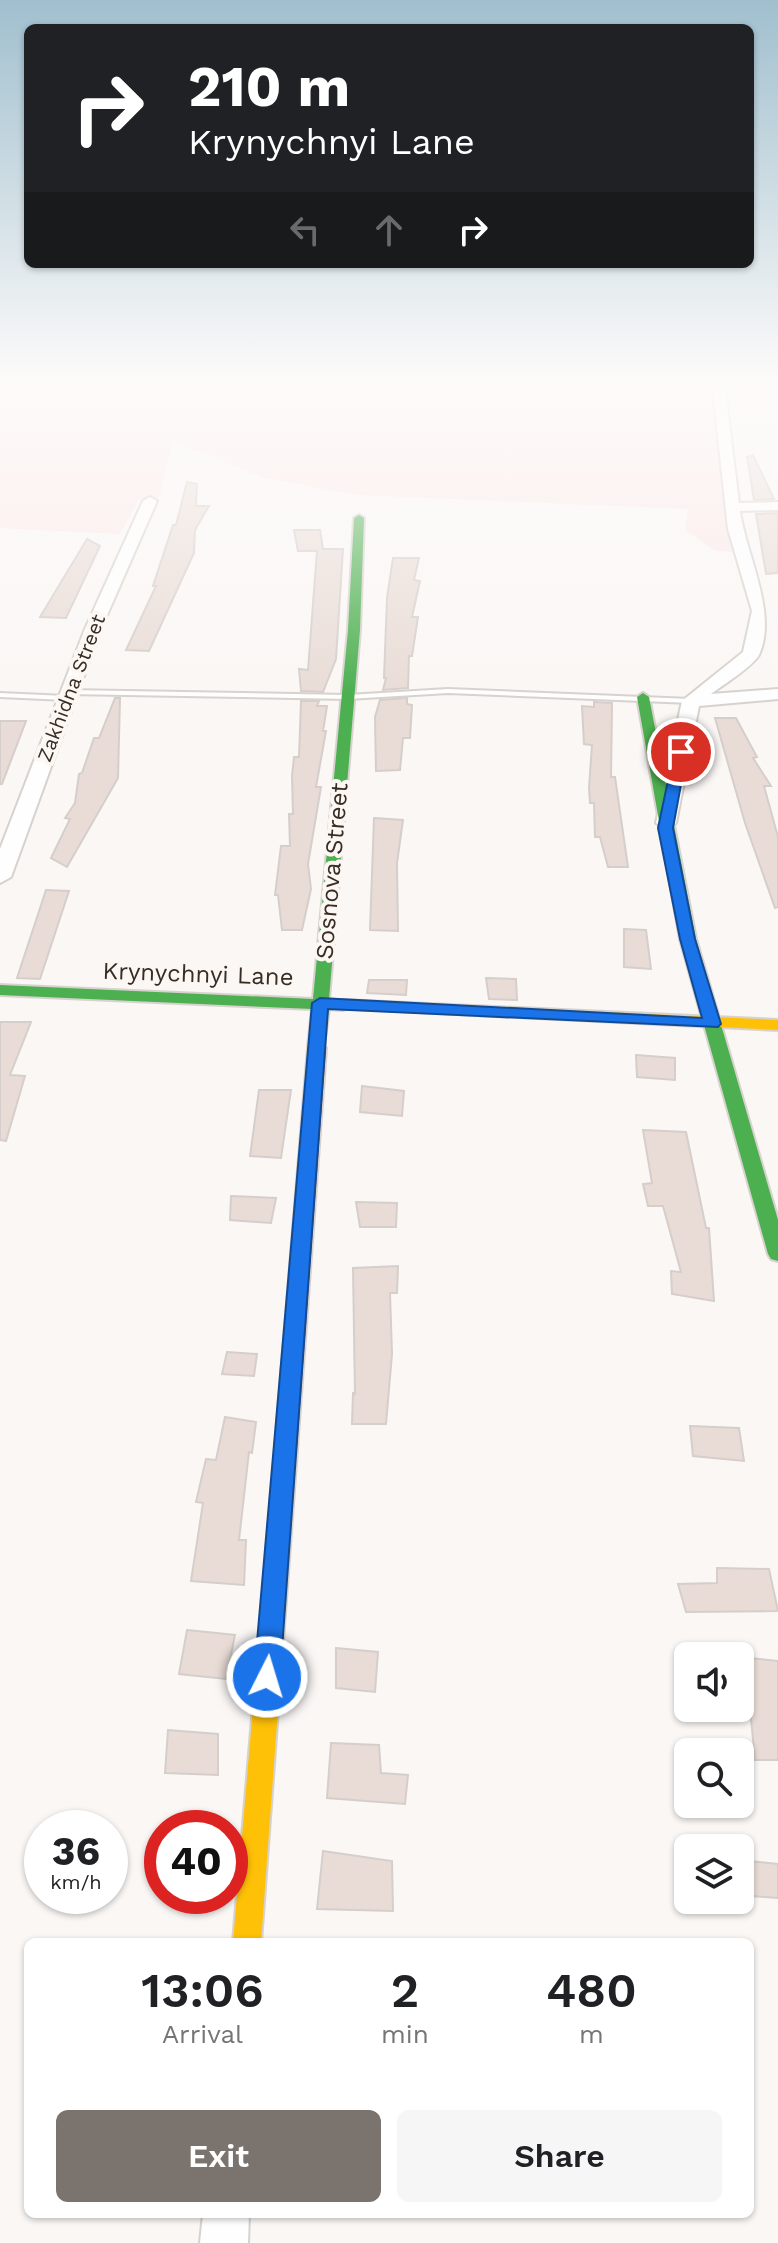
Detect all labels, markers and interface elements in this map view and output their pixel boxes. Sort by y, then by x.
text: 210 m [188,54,350,120]
icon: right [56,56,160,160]
text: Krynychnyi Lane [188,121,475,163]
icon: left [283,208,327,252]
icon: ahead [367,208,411,252]
icon: right [451,208,495,252]
street label: Zakhidna Street [32,610,110,765]
pin [647,718,715,786]
icon: arrive [659,730,703,774]
street label: Sosnova Street [310,781,354,961]
street label: Krynychnyi Lane [102,957,294,991]
position arrow [225,1635,309,1719]
map controls [674,1642,754,1914]
button: sound [674,1642,754,1722]
button: search [674,1738,754,1818]
speed limit sign: 40 [144,1810,248,1914]
text: 36 [52,1828,100,1875]
button: layers [674,1834,754,1914]
text: km/h [50,1870,102,1894]
text: 13:06 [141,1962,264,2019]
text: 2 [391,1962,419,2019]
text: 480 [546,1962,637,2019]
text: Arrival [162,2019,243,2049]
text: min [381,2019,429,2049]
text: m [579,2019,604,2049]
button: Exit [56,2110,381,2202]
button: Share [397,2110,722,2202]

